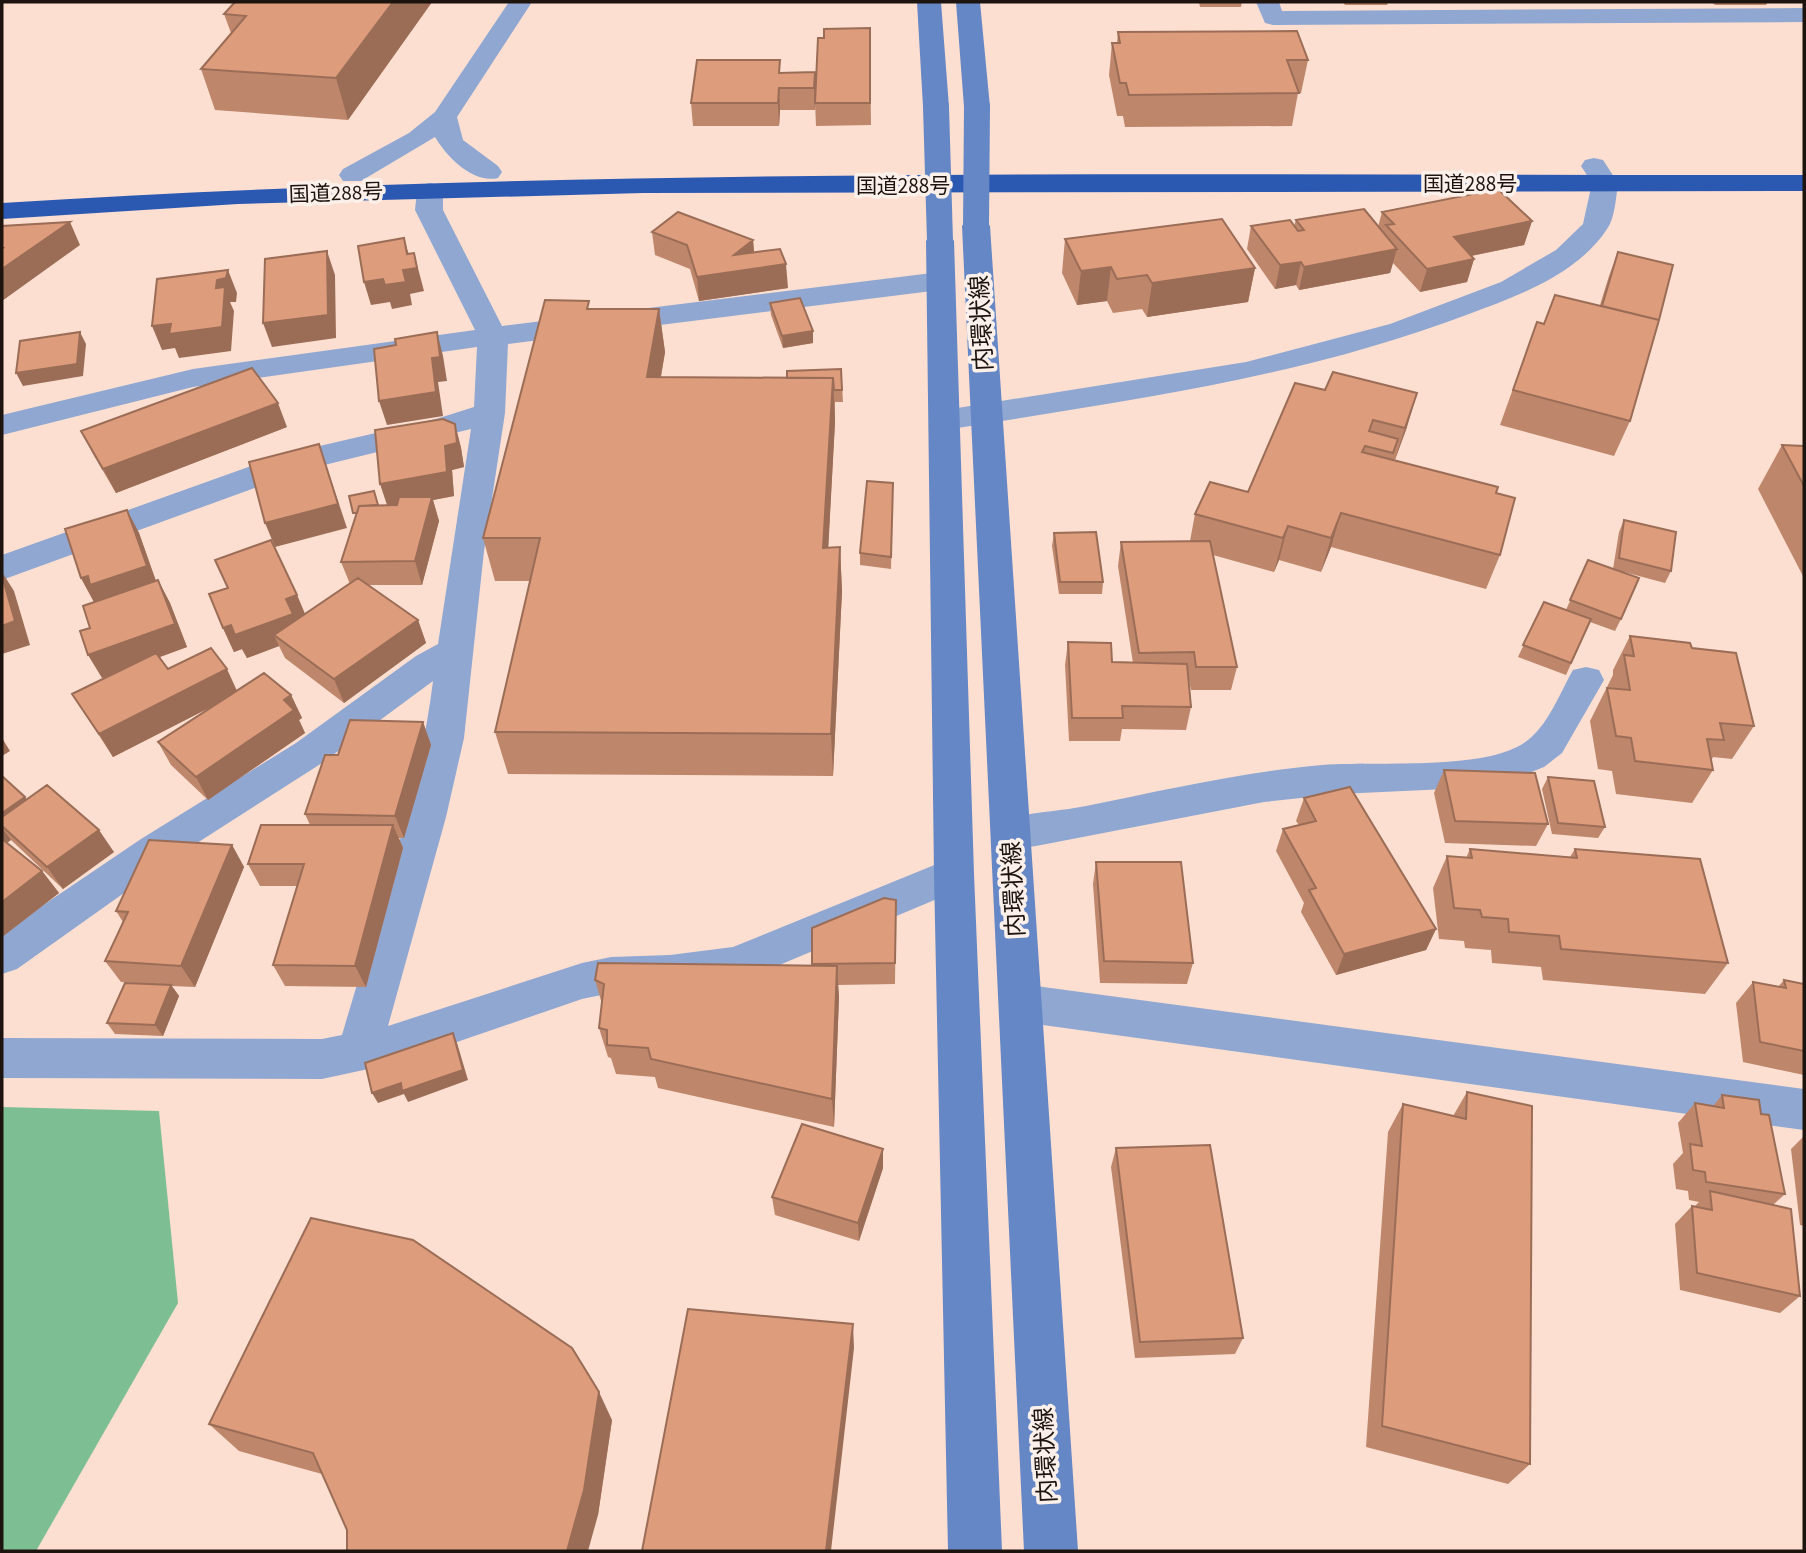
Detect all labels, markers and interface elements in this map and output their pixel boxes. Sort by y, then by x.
street label: 国道288号 [1423,169,1517,199]
street label: 国道288号 [856,171,950,201]
street label: 国道288号 [288,176,384,210]
street label: 内環状線 [962,274,1002,372]
street label: 内環状線 [994,840,1034,938]
street label: 内環状線 [1026,1406,1066,1504]

